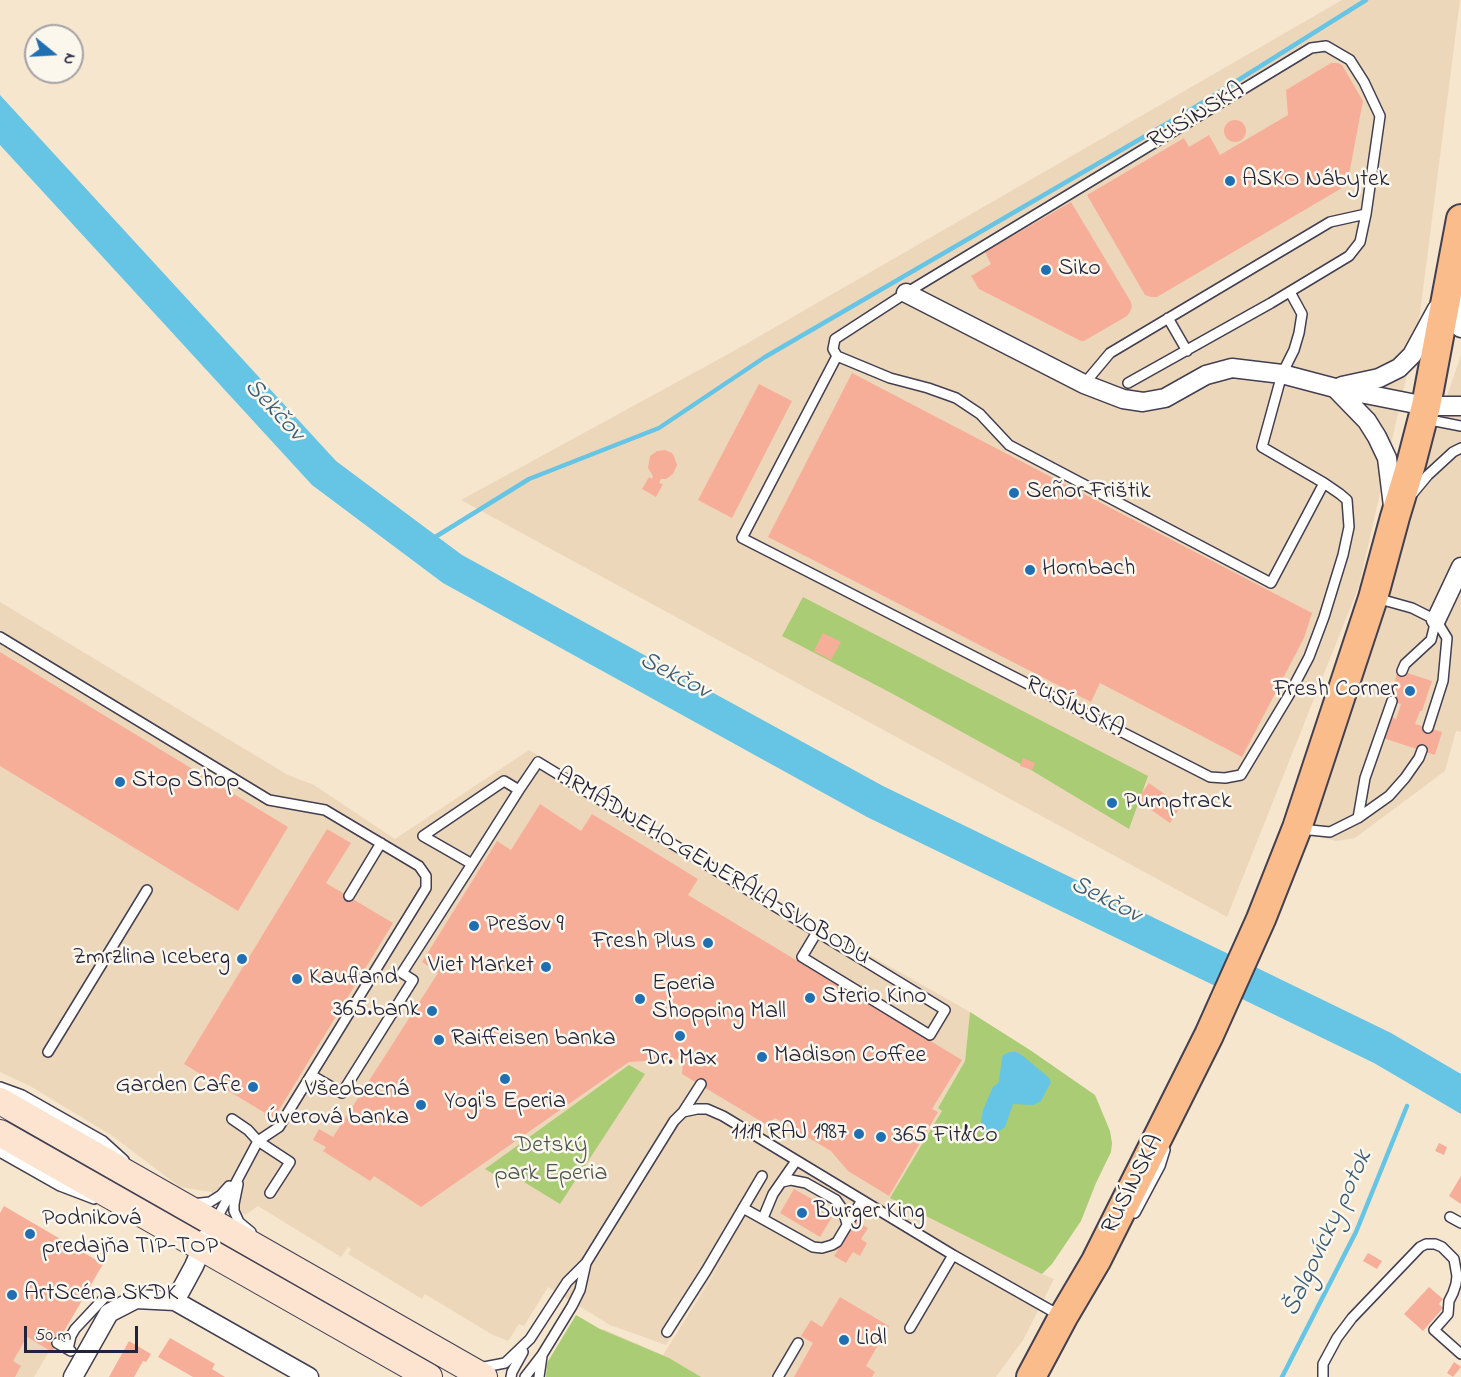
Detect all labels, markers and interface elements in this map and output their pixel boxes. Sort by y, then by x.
north arrow [24,24,84,84]
text: N [56,50,82,68]
street label: RUSÍNSKA [1144,77,1250,157]
place label: ASKO Nábytek [1242,167,1389,195]
marker: ASKO Nábytek [1223,174,1237,188]
place label: Siko [1058,256,1101,284]
marker: Siko [1039,263,1053,277]
water label: Sekčov [236,373,310,449]
place label: Señor Frištik [1026,479,1150,507]
marker: Señor Frištik [1007,486,1021,500]
place label: Hornbach [1042,556,1135,584]
marker: Hornbach [1023,563,1037,577]
water label: Sekčov [634,646,714,708]
street label: RUSÍNSKA [1020,671,1128,745]
place label: Fresh Corner [1273,677,1398,705]
marker: Fresh Corner [1403,684,1417,698]
street label: ARMÁDNEHO GENERÁLA SVOBODU [550,763,874,973]
place label: Stop Shop [132,768,239,796]
marker: Stop Shop [113,775,127,789]
place label: Pumptrack [1124,789,1231,817]
marker: Pumptrack [1105,796,1119,810]
water label: Sekčov [1065,870,1145,932]
place label: Prešov 9 [486,912,564,940]
marker: Prešov 9 [467,919,481,933]
place label: Fresh Plus [592,929,696,957]
marker: Fresh Plus [701,936,715,950]
place label: Zmrzlina Iceberg [72,945,230,973]
marker: Zmrzlina Iceberg [235,952,249,966]
place label: Viet Market [428,953,534,981]
marker: Viet Market [539,960,553,974]
place label: Kaufland [309,965,398,993]
place label: Eperia Shopping Mall [652,971,786,1027]
marker: Kaufland [290,972,304,986]
place label: Sterio Kino [822,984,927,1012]
marker: Sterio Kino [803,991,817,1005]
marker: Eperia Shopping Mall [633,992,647,1006]
place label: 365.bank [333,997,420,1025]
marker: 365.bank [425,1004,439,1018]
place label: Raiffeisen banka [451,1026,616,1054]
marker: Dr. Max [673,1029,687,1043]
marker: Raiffeisen banka [432,1033,446,1047]
place label: Madison Coffee [774,1043,926,1071]
place label: Dr. Max [643,1046,717,1074]
marker: Madison Coffee [755,1050,769,1064]
marker: Yogi's Eperia [498,1072,512,1086]
place label: Garden Cafe [115,1073,241,1101]
place label: Všeobecná úverová banka [266,1077,409,1133]
marker: Garden Cafe [246,1080,260,1094]
place label: Yogi's Eperia [444,1089,566,1117]
marker: Všeobecná úverová banka [414,1098,428,1112]
place label: 1119 RAJ 1987 [731,1120,847,1148]
place label: 365 Fit&Co [893,1123,998,1151]
marker: 1119 RAJ 1987 [852,1127,866,1141]
marker: 365 Fit&Co [874,1130,888,1144]
street label: RUSÍNSKA [1097,1131,1171,1239]
park label: Detský park Eperia [494,1133,608,1189]
water label: Šalgovícky potok [1277,1146,1381,1322]
place label: Burger King [814,1199,925,1227]
place label: Podniková predajňa TIP-TOP [42,1206,218,1262]
marker: Burger King [795,1206,809,1220]
marker: Podniková predajňa TIP-TOP [23,1227,37,1241]
place label: ArtScéna SKDK [24,1281,178,1309]
marker: ArtScéna SKDK [5,1288,19,1302]
scale bar [27,1314,141,1352]
text: 50 m [35,1323,72,1349]
place label: Lidl [856,1326,887,1354]
marker: Lidl [837,1333,851,1347]

